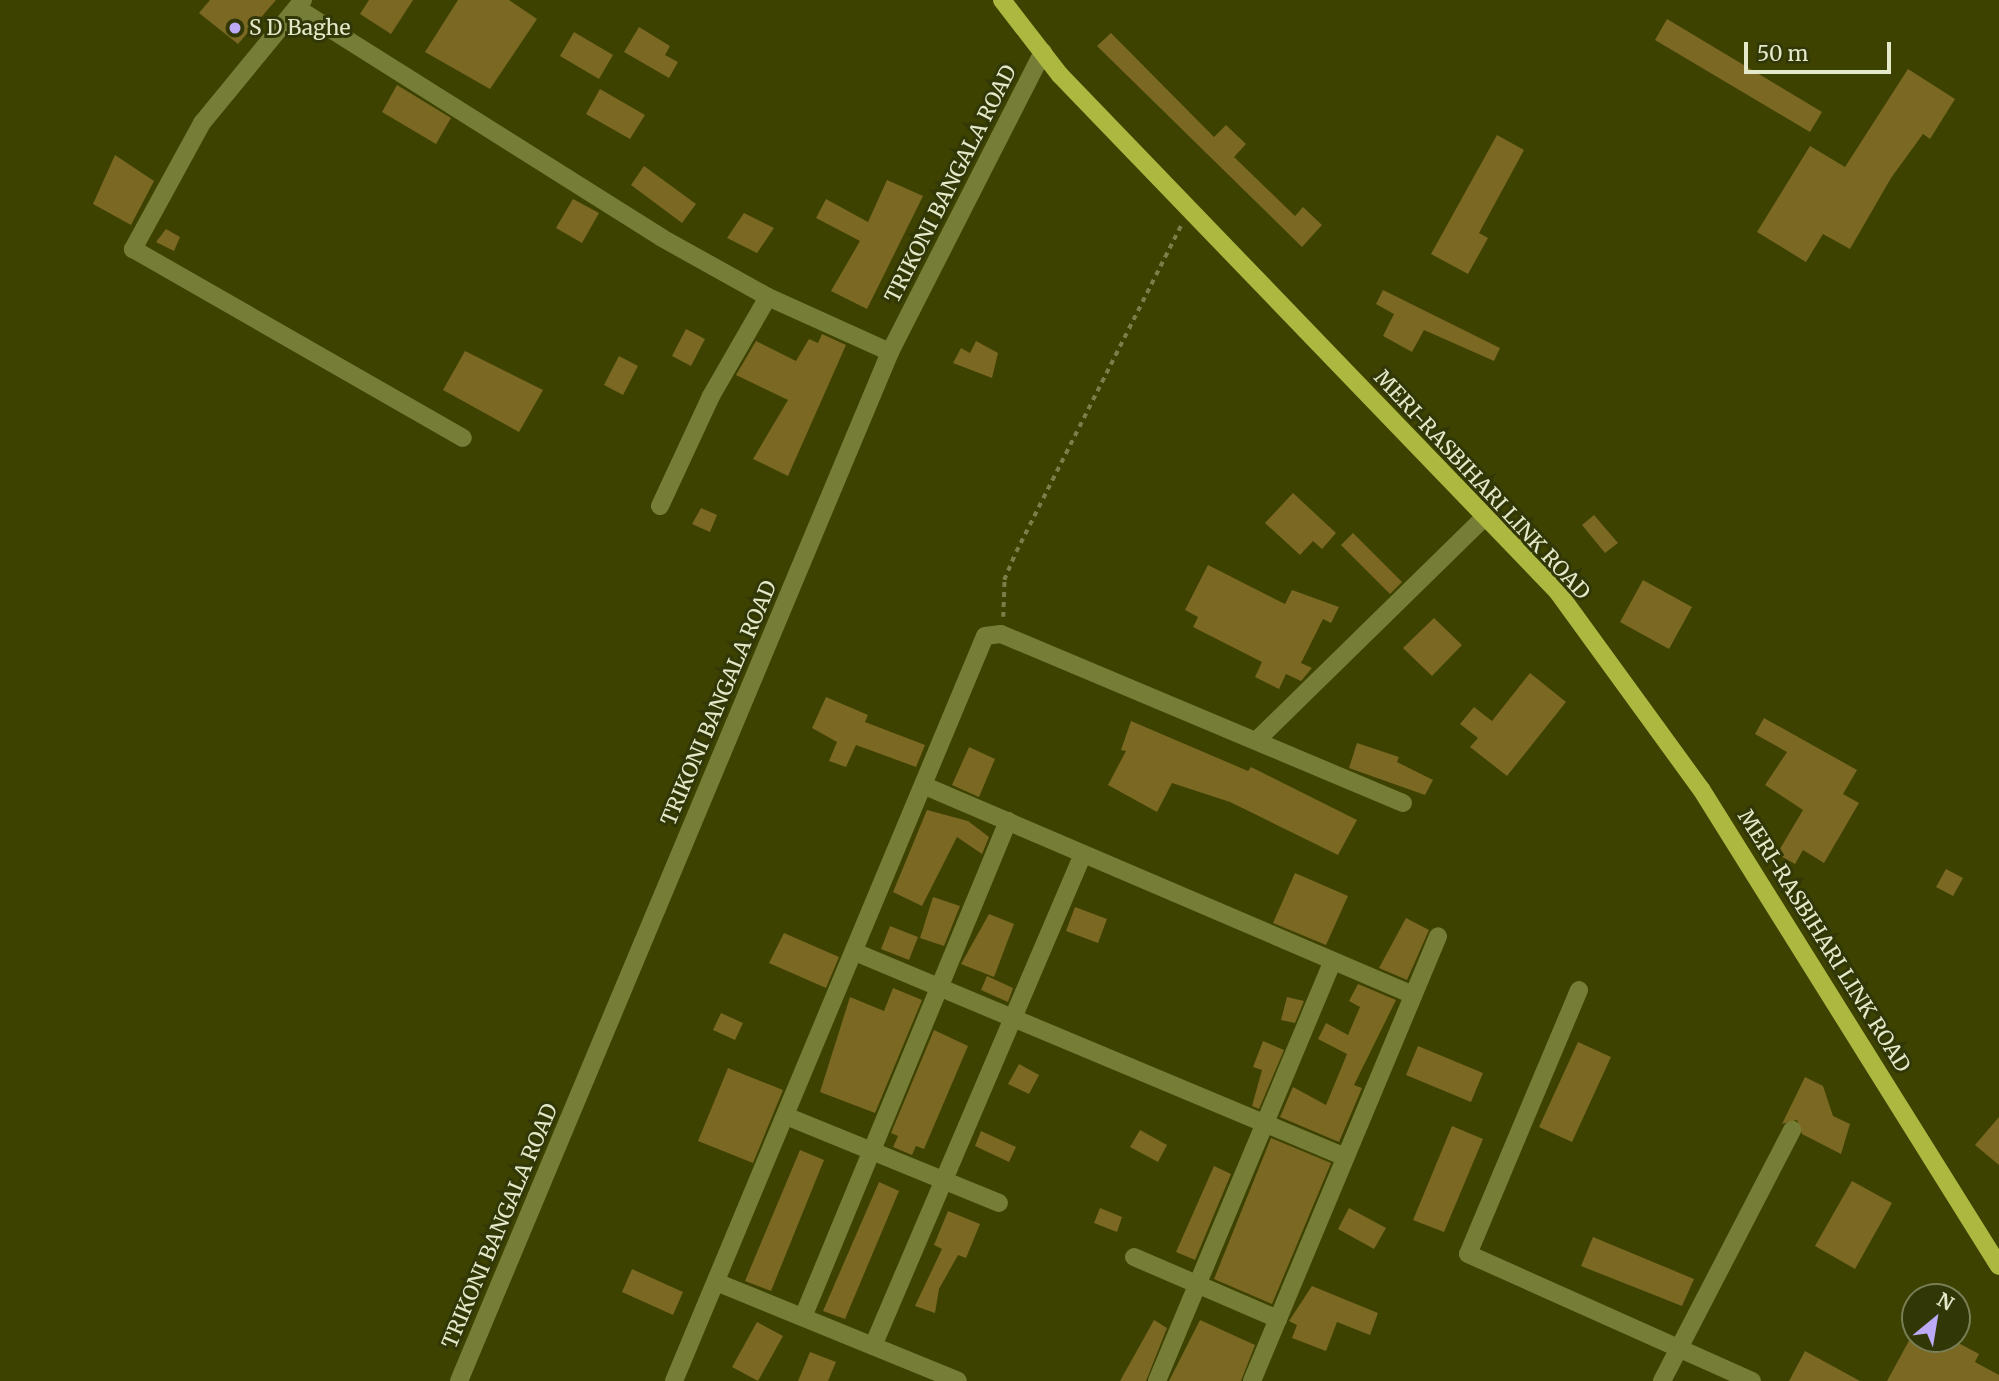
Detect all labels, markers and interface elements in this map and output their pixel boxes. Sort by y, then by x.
place label: S D Baghe [249,15,350,41]
marker: S D Baghe [227,20,243,36]
scale bar [1747,28,1894,72]
text: 50 m [1757,40,1808,67]
street label: TRIKONI BANGALA ROAD [880,61,1022,307]
street label: MERI-RASBIHARI LINK ROAD [1369,365,1595,605]
street label: TRIKONI BANGALA ROAD [656,577,782,829]
street label: MERI-RASBIHARI LINK ROAD [1733,805,1915,1077]
street label: TRIKONI BANGALA ROAD [437,1100,563,1352]
north arrow [1901,1283,1971,1353]
text: N [1933,1287,1958,1316]

